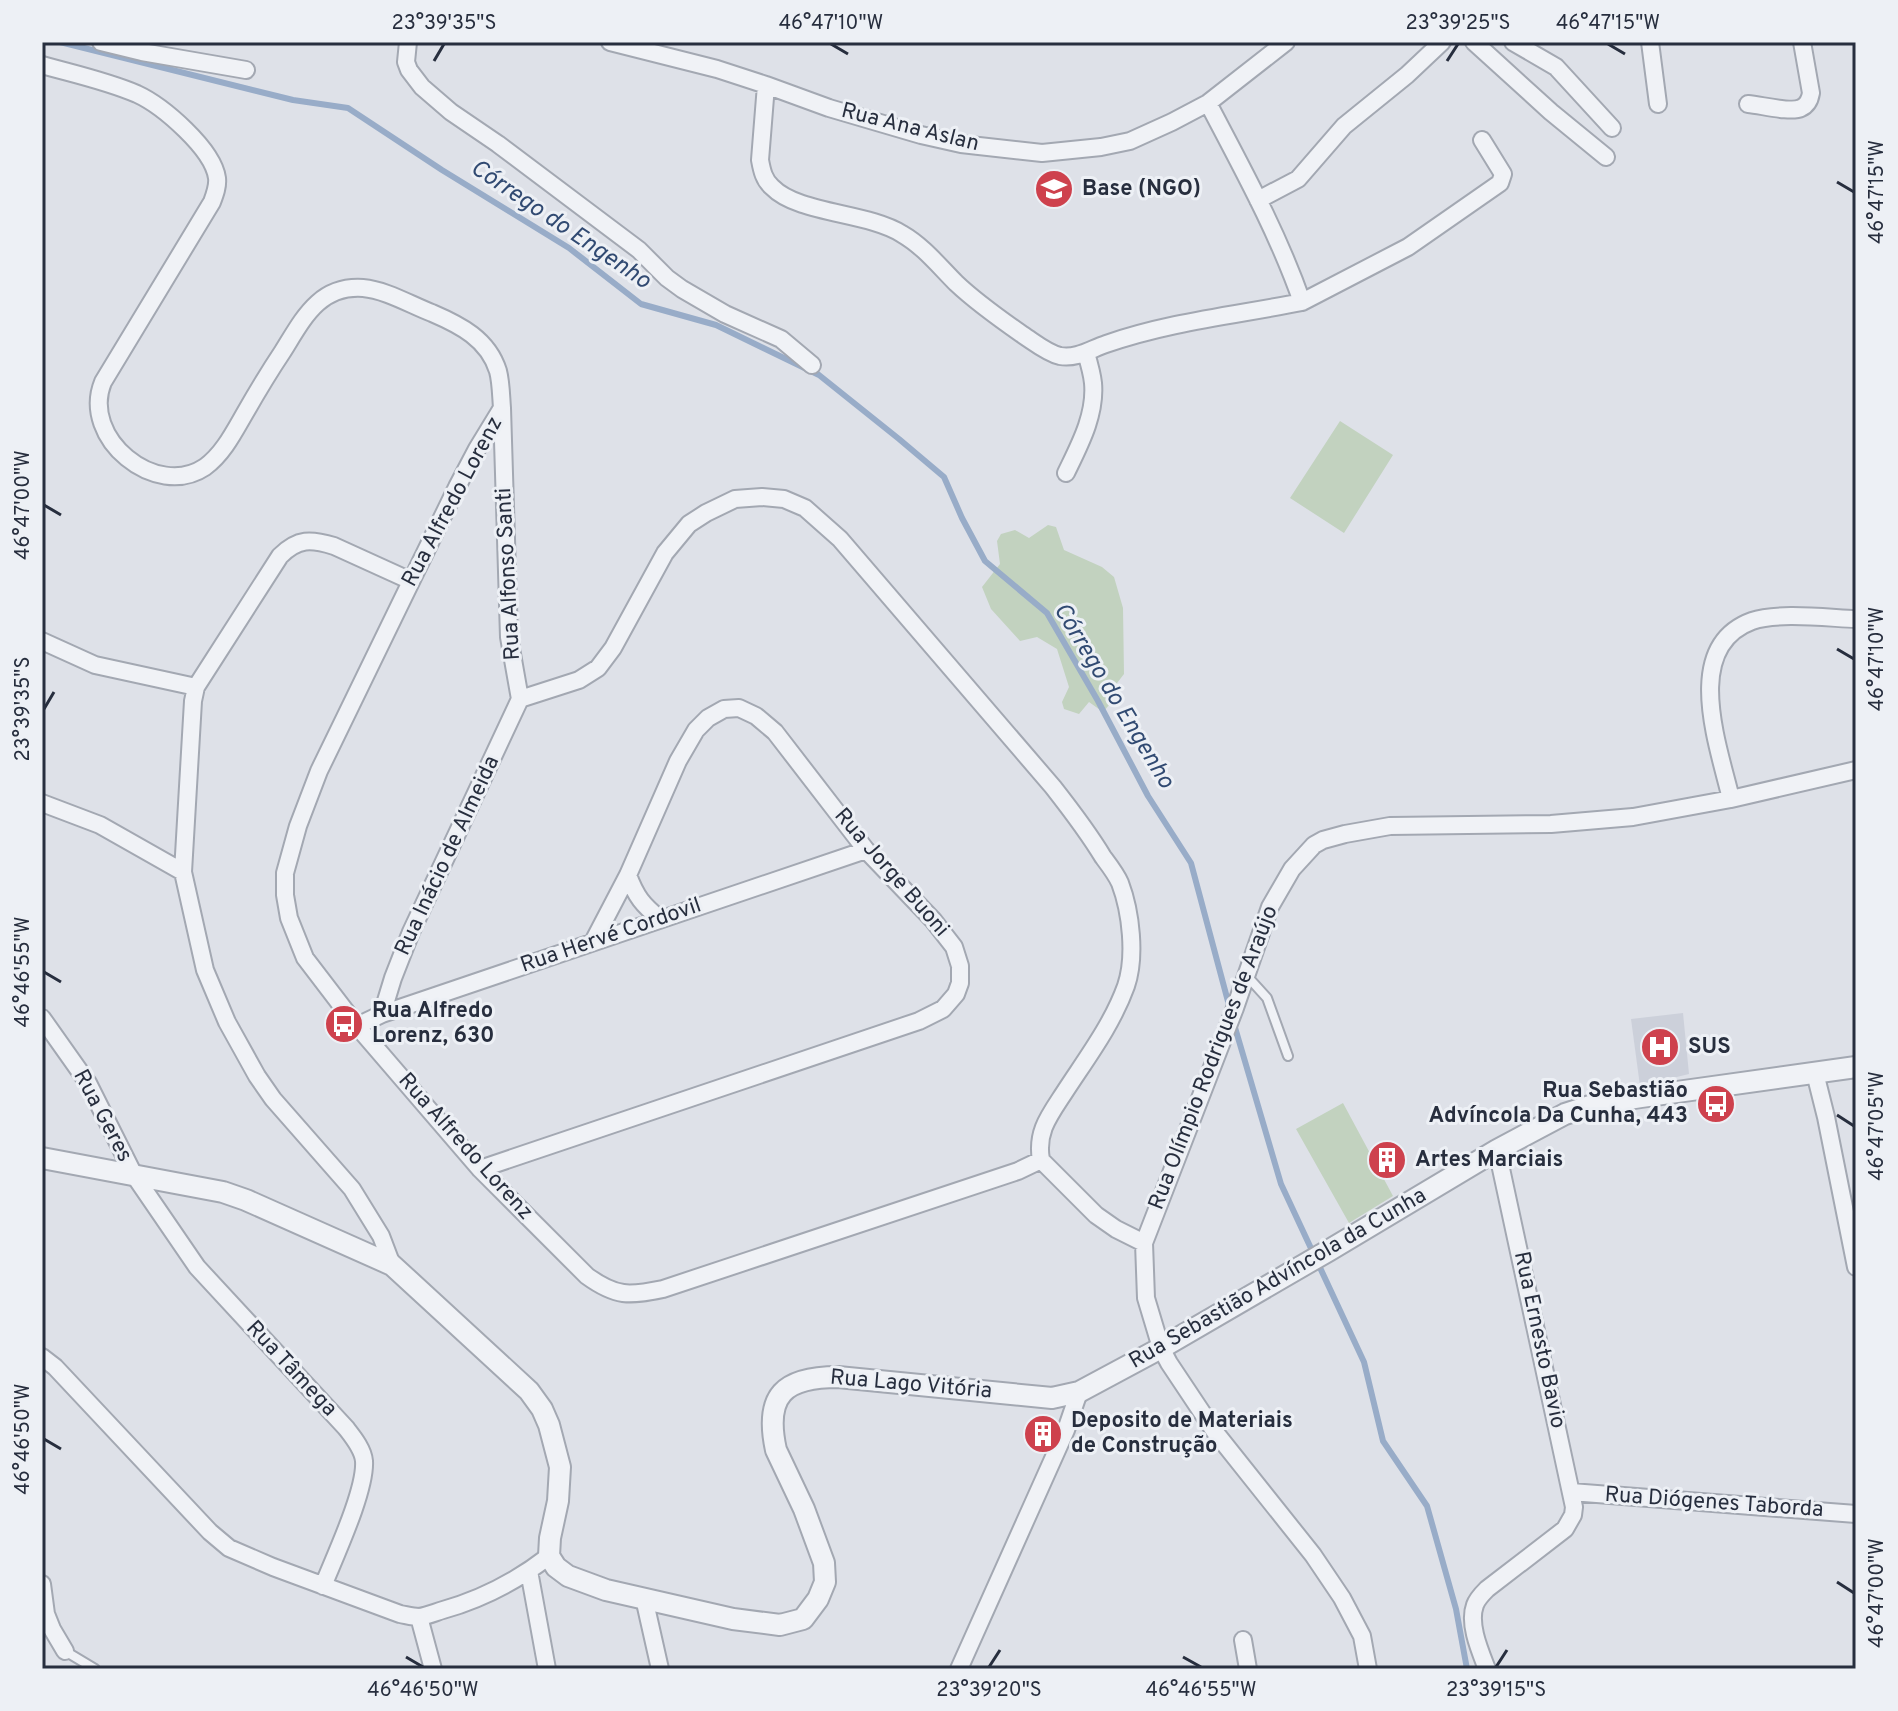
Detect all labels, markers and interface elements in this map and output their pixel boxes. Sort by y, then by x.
text: 23°39'35"S [392,11,496,37]
text: 46°47'10"W [779,11,883,37]
text: 23°39'25"S [1405,11,1511,37]
text: 46°47'15"W [1556,11,1660,37]
street label: Rua Ana Aslan [838,98,982,158]
text: 46°47'15"W [1865,140,1891,244]
water label: Córrego do Engenho [464,154,656,297]
school or university icon: Base (NGO) [1033,168,1075,210]
place label: Base (NGO) [1082,176,1201,203]
street label: Rua Alfredo Lorenz [397,412,509,592]
text: 46°47'00"W [11,450,37,560]
street label: Rua Alfonso Santi [491,487,527,661]
water label: Córrego do Engenho [1046,598,1180,794]
text: 46°47'10"W [1865,607,1891,711]
text: 23°39'35"S [11,657,37,761]
street label: Rua Inácio de Almeida [390,752,506,960]
street label: Rua Jorge Buoni [828,803,954,943]
street label: Rua Hervé Cordovil [517,892,705,980]
street label: Rua Olímpio Rodrigues de Araújo [1143,902,1285,1214]
text: 46°46'55"W [11,917,37,1027]
place label: Rua Alfredo Lorenz, 630 [372,998,494,1050]
bus stop icon: Rua Alfredo Lorenz, 630 [323,1003,365,1045]
hospital icon: SUS [1639,1026,1681,1068]
place label: SUS [1688,1034,1731,1061]
street label: Rua Geres [66,1065,138,1167]
street label: Rua Alfredo Lorenz [392,1068,538,1226]
text: 46°47'05"W [1865,1071,1891,1181]
place label: Rua Sebastião Advíncola Da Cunha, 443 [1429,1078,1688,1130]
bus stop icon: Rua Sebastião Advíncola Da Cunha, 443 [1695,1083,1737,1125]
building icon: Artes Marciais [1366,1139,1408,1181]
place label: Artes Marciais [1415,1147,1563,1174]
street label: Rua Sebastião Advíncola da Cunha [1124,1183,1432,1375]
street label: Rua Ernesto Bavio [1507,1249,1571,1431]
street label: Rua Tâmega [240,1315,342,1423]
street label: Rua Lago Vitória [829,1364,993,1406]
text: 46°46'50"W [11,1383,37,1495]
place label: Deposito de Materiais de Construção [1071,1408,1293,1460]
building icon: Deposito de Materiais de Construção [1022,1413,1064,1455]
street label: Rua Diógenes Taborda [1604,1482,1824,1524]
text: 46°47'00"W [1865,1538,1891,1648]
text: 46°46'50"W [367,1678,479,1704]
text: 23°39'20"S [936,1678,1042,1704]
text: 46°46'55"W [1146,1678,1256,1704]
text: 23°39'15"S [1446,1678,1546,1704]

